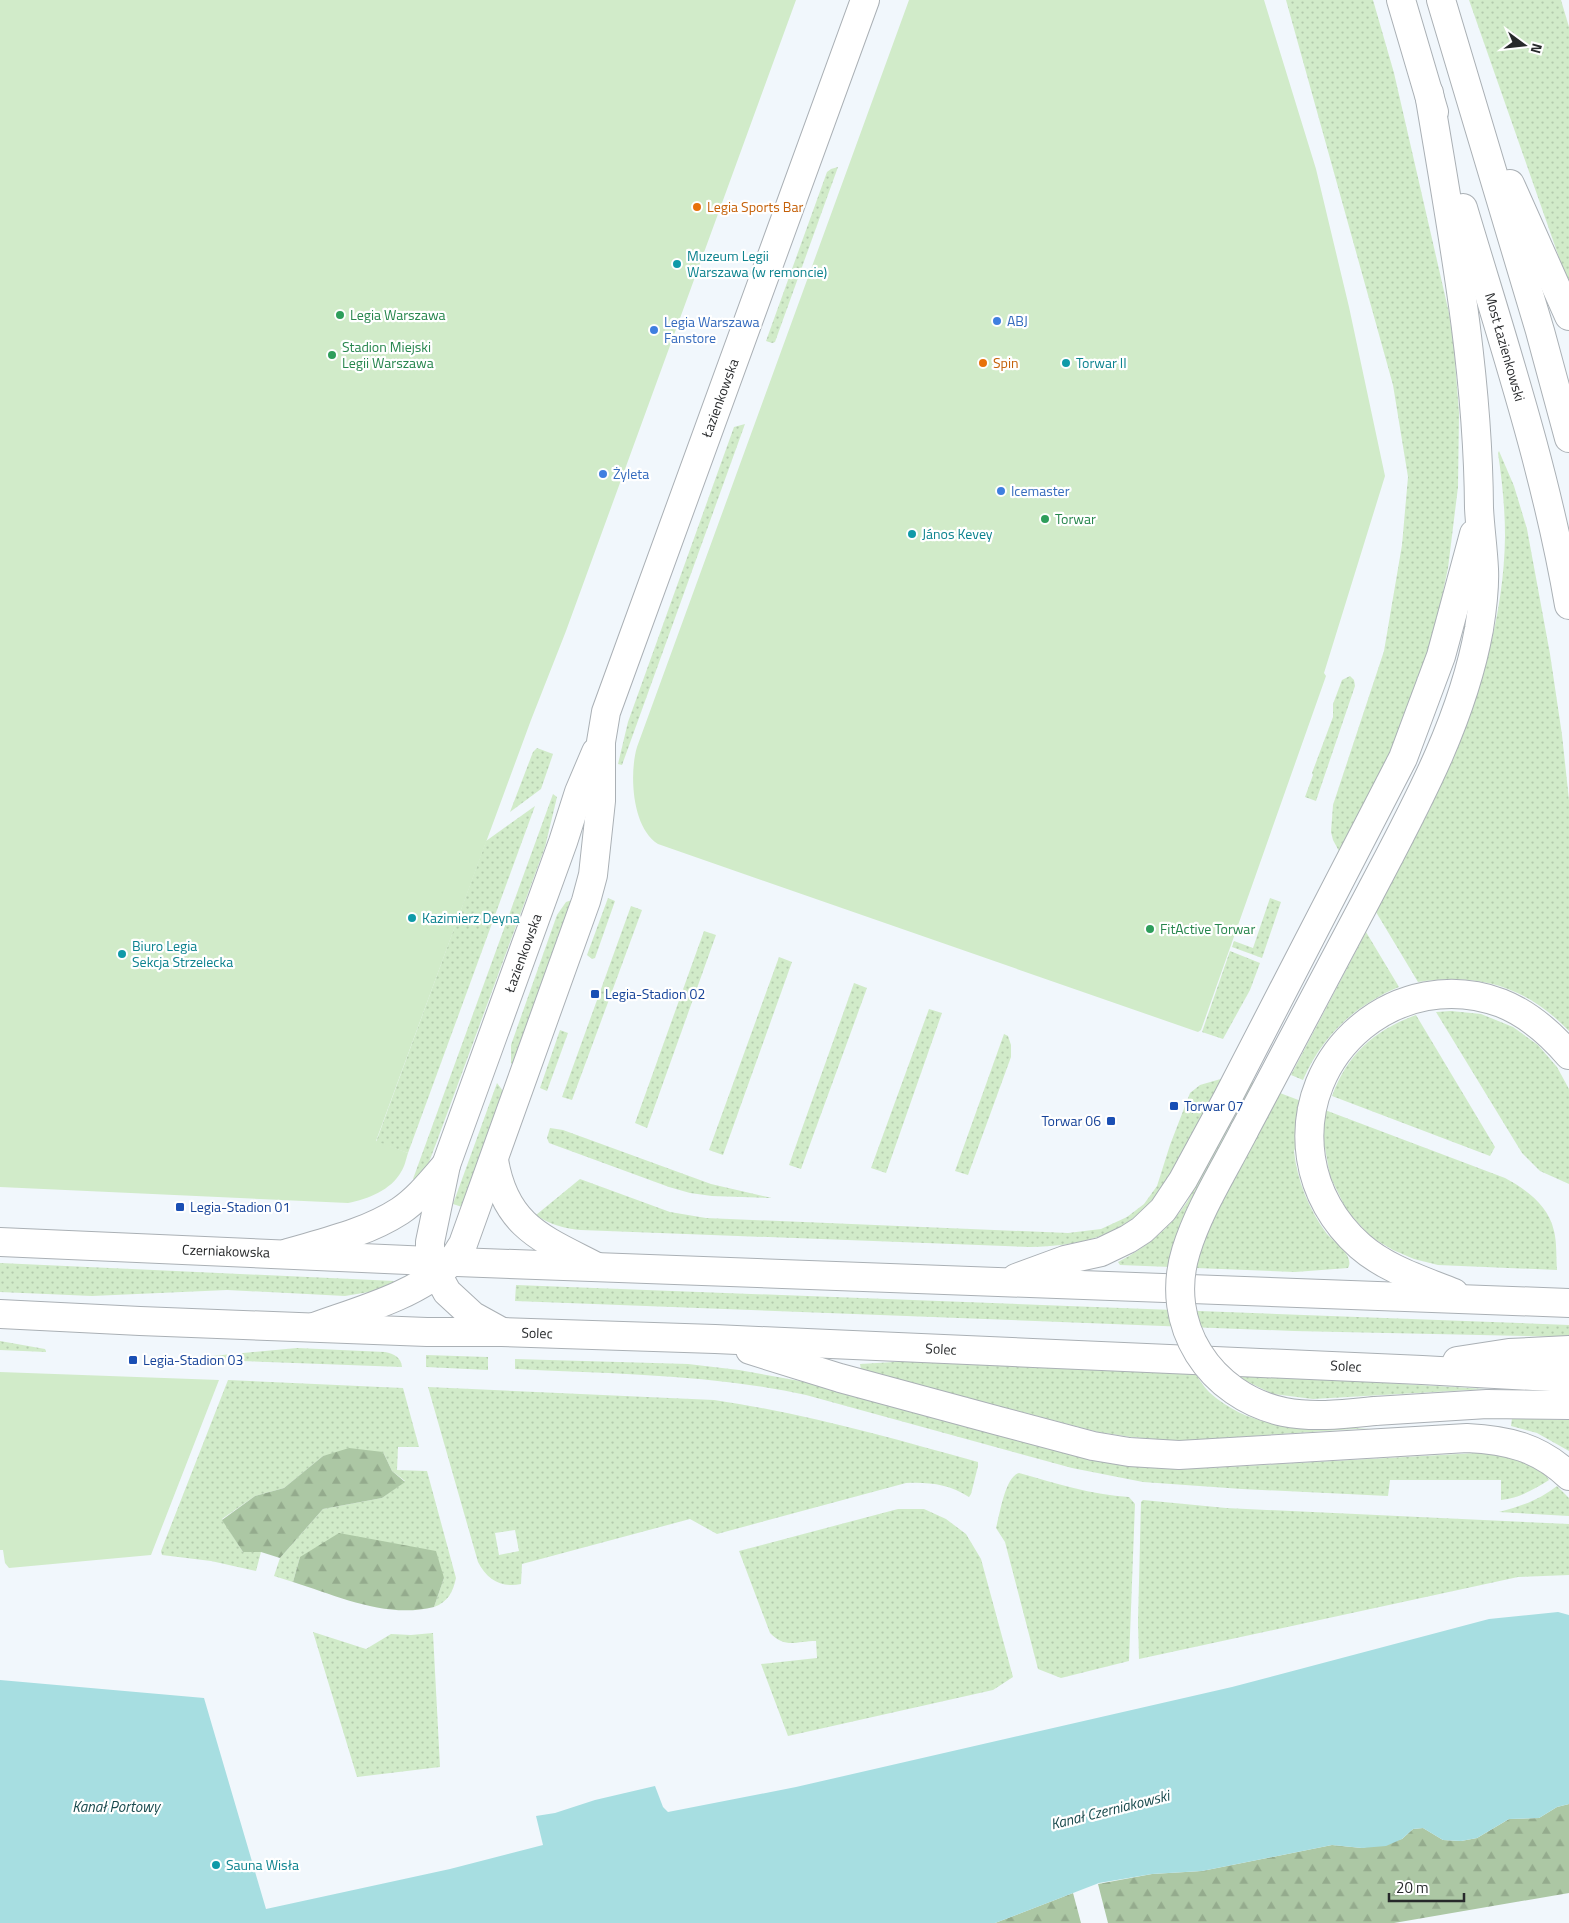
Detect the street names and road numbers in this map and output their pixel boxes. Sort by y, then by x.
street label: Most Łazienkowski [1480,290,1531,404]
street label: Łazienkowska [695,355,743,441]
street label: Łazienkowska [498,910,546,996]
street label: Czerniakowska [182,1238,270,1263]
street label: Solec [521,1321,553,1344]
street label: Solec [925,1337,957,1360]
street label: Solec [1330,1354,1362,1377]

